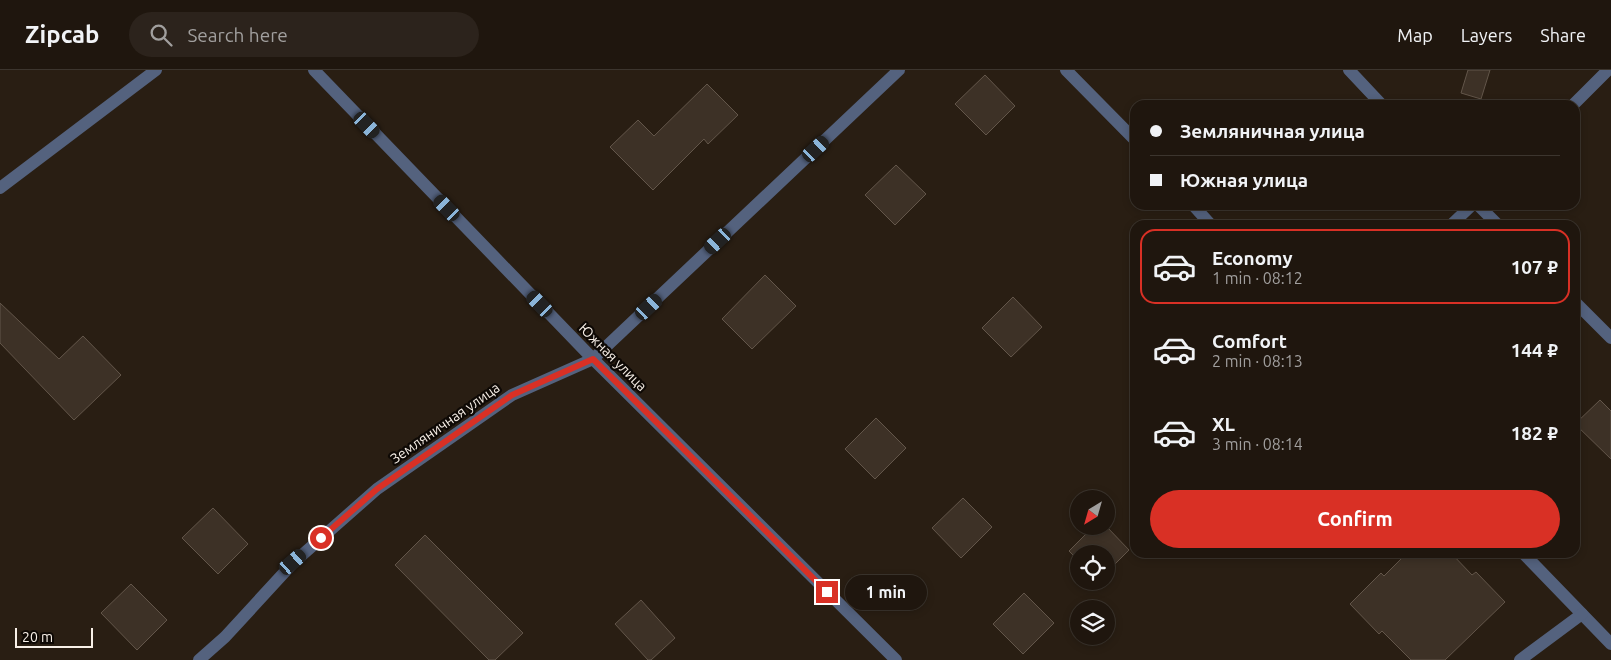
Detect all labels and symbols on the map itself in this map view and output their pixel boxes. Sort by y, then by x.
car [351,109,382,141]
car [799,133,832,165]
car [431,192,462,224]
car [701,225,734,257]
car [524,288,555,320]
car [632,291,665,323]
street label: Южная улица [576,320,650,394]
street label: Земляничная улица [387,379,503,467]
north arrow [1070,490,1115,535]
route start [310,527,332,549]
car [276,546,309,578]
callout: 1 min [844,574,927,610]
route end [816,581,838,603]
scale bar [15,625,92,648]

